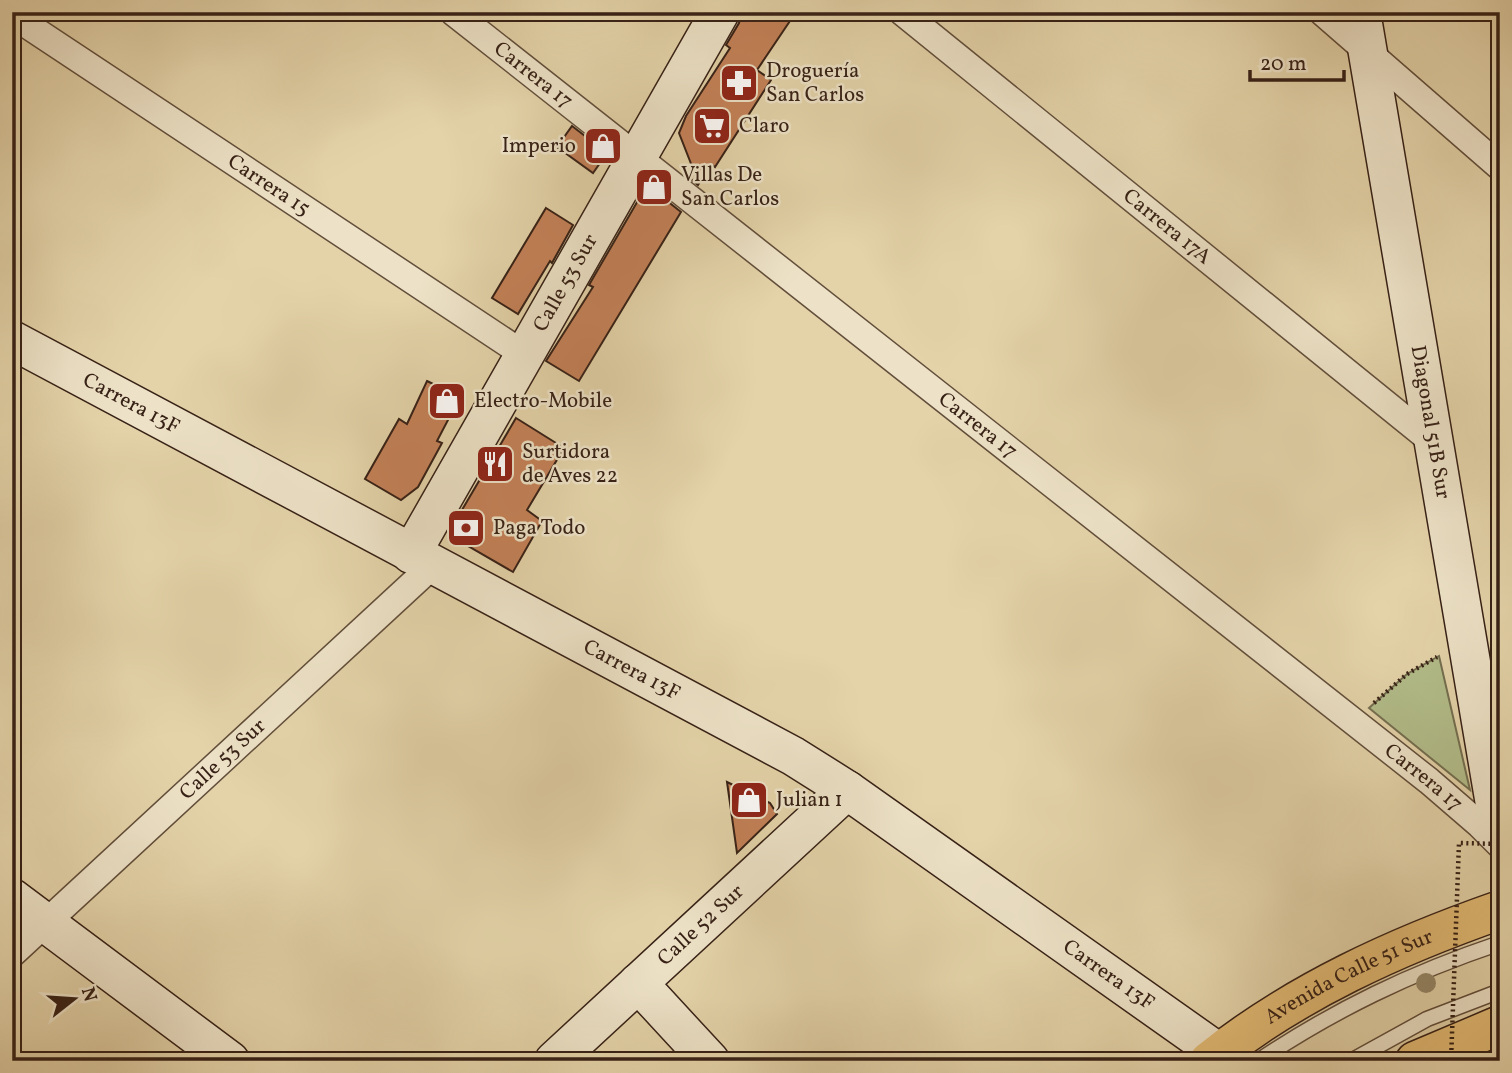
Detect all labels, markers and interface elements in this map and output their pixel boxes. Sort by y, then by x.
street label: Carrera 17 [487,35,579,115]
scale bar [1250,38,1344,82]
text: 20 m [1260,50,1306,79]
place label: Droguería San Carlos [766,57,864,110]
pharmacy icon: Droguería San Carlos [718,62,760,104]
supermarket icon: Claro [691,105,733,147]
place label: Claro [739,112,789,141]
shop icon: Imperio [582,125,624,167]
place label: Imperio [502,132,576,161]
street label: Carrera 15 [222,147,316,223]
place label: Villas De San Carlos [681,161,779,214]
shop icon: Villas De San Carlos [633,166,675,208]
street label: Carrera 17A [1117,182,1218,271]
street label: Calle 53 Sur [526,229,605,337]
street label: Diagonal 51B Sur [1403,343,1458,501]
street label: Carrera 13F [78,366,185,441]
shop icon: Electro-Mobile [426,380,468,422]
street label: Carrera 17 [932,385,1023,466]
place label: Electro-Mobile [474,387,612,416]
place label: Surtidora de Aves 22 [522,438,618,491]
restaurant icon: Surtidora de Aves 22 [474,443,516,485]
bank icon: Paga Todo [445,507,487,549]
place label: Paga Todo [493,514,585,543]
street label: Carrera 13F [578,632,685,708]
street label: Calle 53 Sur [173,712,273,807]
street label: Carrera 17 [1378,737,1469,818]
shop icon: Julian 1 [728,779,770,821]
place label: Julian 1 [776,786,843,815]
street label: Calle 52 Sur [651,877,751,973]
street label: Avenida Calle 51 Sur [1259,922,1438,1032]
street label: Carrera 13F [1057,932,1160,1017]
north arrow [38,964,108,1034]
text: N [74,984,103,1005]

